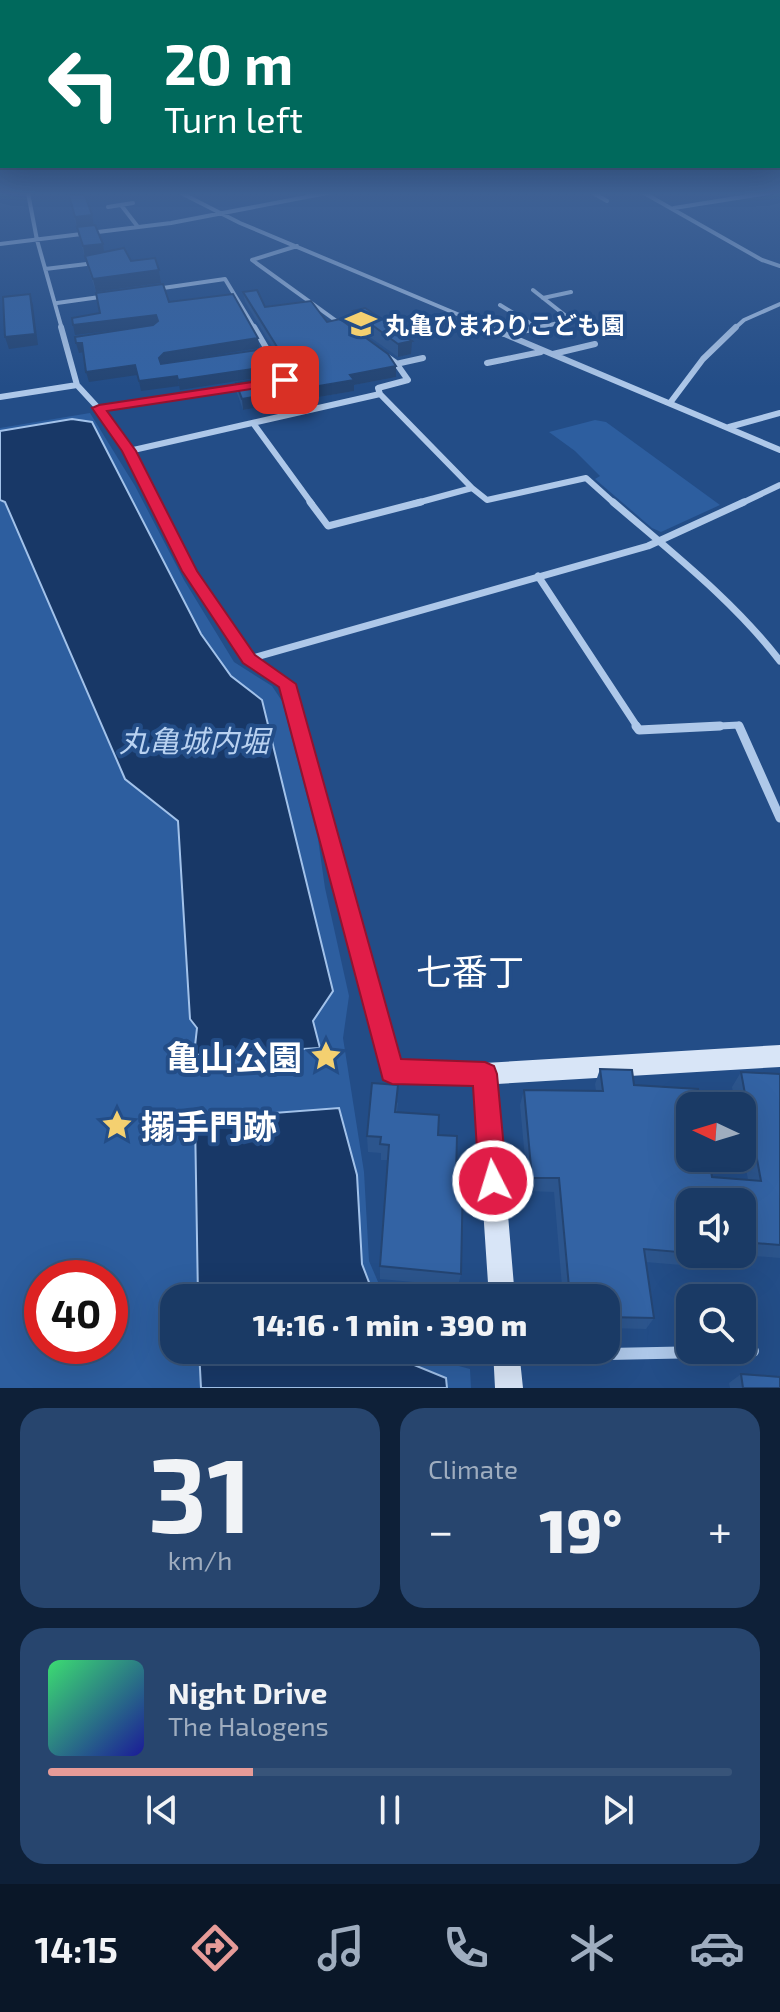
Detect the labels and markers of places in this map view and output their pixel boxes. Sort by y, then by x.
school or university icon: 丸亀ひまわりこども園 [344,307,378,341]
place label: 丸亀ひまわりこども園 [385,310,625,339]
pin [251,346,319,414]
place label: 亀山公園 [166,1036,302,1077]
place icon: 亀山公園 [309,1039,343,1073]
place label: 搦手門跡 [141,1105,277,1146]
place icon: 搦手門跡 [100,1108,134,1142]

